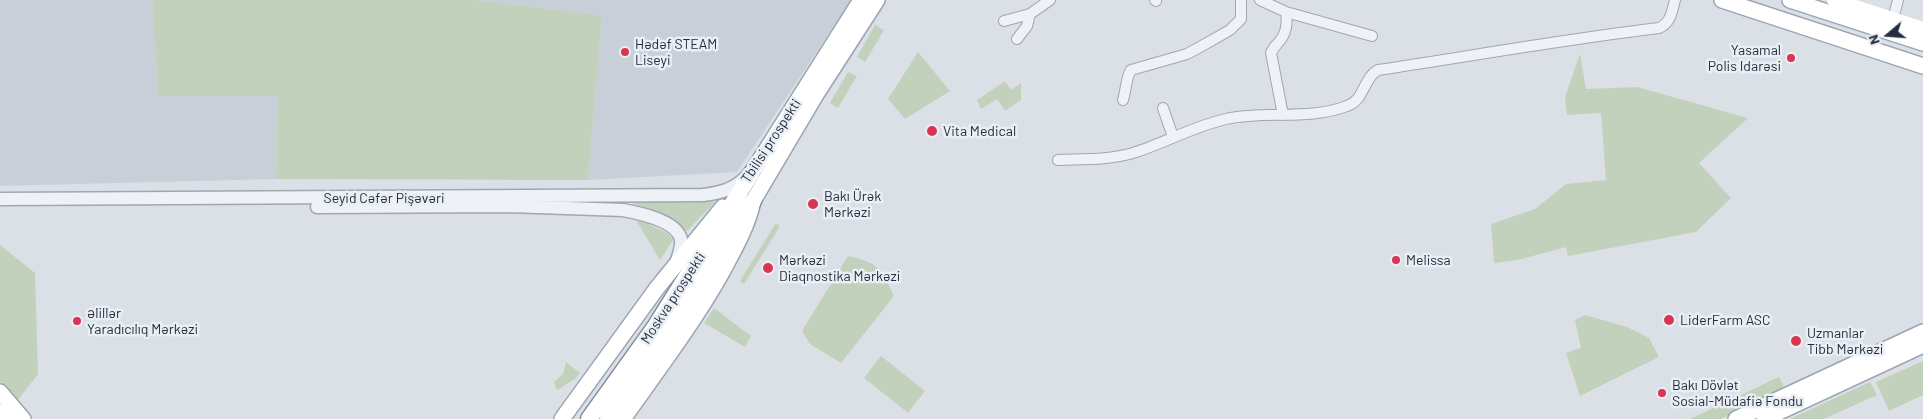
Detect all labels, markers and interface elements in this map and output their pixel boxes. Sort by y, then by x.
north arrow [1863,10,1913,60]
text: N [1864,33,1883,47]
place label: Hədəf STEAM Liseyi [635,36,717,68]
place label: Yasamal Polis Idarəsi [1708,42,1781,74]
marker: Hədəf STEAM Liseyi [619,46,631,58]
marker: Yasamal Polis Idarəsi [1785,52,1797,64]
street label: Tbilisi prospekti [738,96,804,186]
place label: Vita Medical [943,123,1016,139]
marker: Vita Medical [925,124,939,138]
place label: Bakı Ürək Mərkəzi [824,188,881,220]
street label: Seyid Cəfər Pişəvəri [323,190,445,206]
marker: Bakı Ürək Mərkəzi [806,197,820,211]
street label: Moskva prospekti [637,249,709,347]
place label: Mərkəzi Diaqnostika Mərkəzi [779,252,900,284]
place label: Melissa [1406,252,1451,268]
marker: Melissa [1390,254,1402,266]
marker: Mərkəzi Diaqnostika Mərkəzi [761,261,775,275]
place label: Əlillər Yaradıcılıq Mərkəzi [87,305,198,338]
place label: LiderFarm ASC [1680,312,1771,328]
marker: LiderFarm ASC [1662,313,1676,327]
marker: Əlillər Yaradıcılıq Mərkəzi [71,315,83,327]
place label: Uzmanlar Tibb Mərkəzi [1807,325,1883,358]
marker: Uzmanlar Tibb Mərkəzi [1789,334,1803,348]
place label: Bakı Dövlət Sosial-Müdafiə Fondu [1672,377,1803,410]
marker: Bakı Dövlət Sosial-Müdafiə Fondu [1656,387,1668,399]

